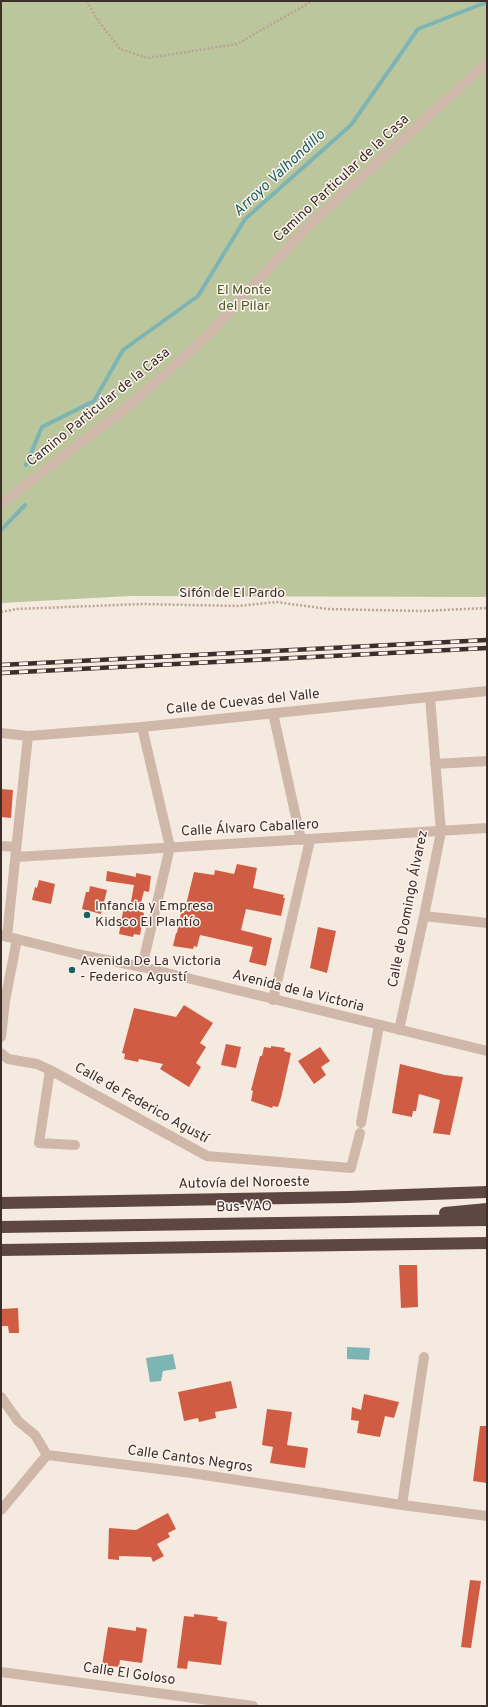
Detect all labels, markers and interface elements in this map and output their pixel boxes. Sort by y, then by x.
street label: Camino Particular de la Casa [271,112,413,246]
water label: Arroyo Valhondillo [230,127,330,221]
park label: El Monte del Pilar [217,283,271,316]
street label: Camino Particular de la Casa [24,345,174,471]
street label: Sifón de El Pardo [179,586,285,602]
street label: Calle de Cuevas del Valle [165,687,321,719]
street label: Calle Álvaro Caballero [181,817,319,841]
street label: Calle de Domingo Álvarez [385,829,433,989]
place label: Infancia y Empresa Kidsco El Plantío [95,899,213,932]
marker: Infancia y Empresa Kidsco El Plantío [82,910,92,920]
place label: Avenida De La Victoria - Federico Agustí [80,954,221,986]
marker: Avenida De La Victoria - Federico Agustí [67,965,77,975]
street label: Avenida de la Victoria [230,967,366,1017]
street label: Calle de Federico Agustí [71,1060,211,1148]
street label: Autovía del Noroeste [178,1174,310,1194]
street label: Bus-VAO [216,1199,272,1217]
street label: Calle Cantos Negros [126,1443,254,1477]
street label: Calle El Goloso [82,1660,176,1690]

